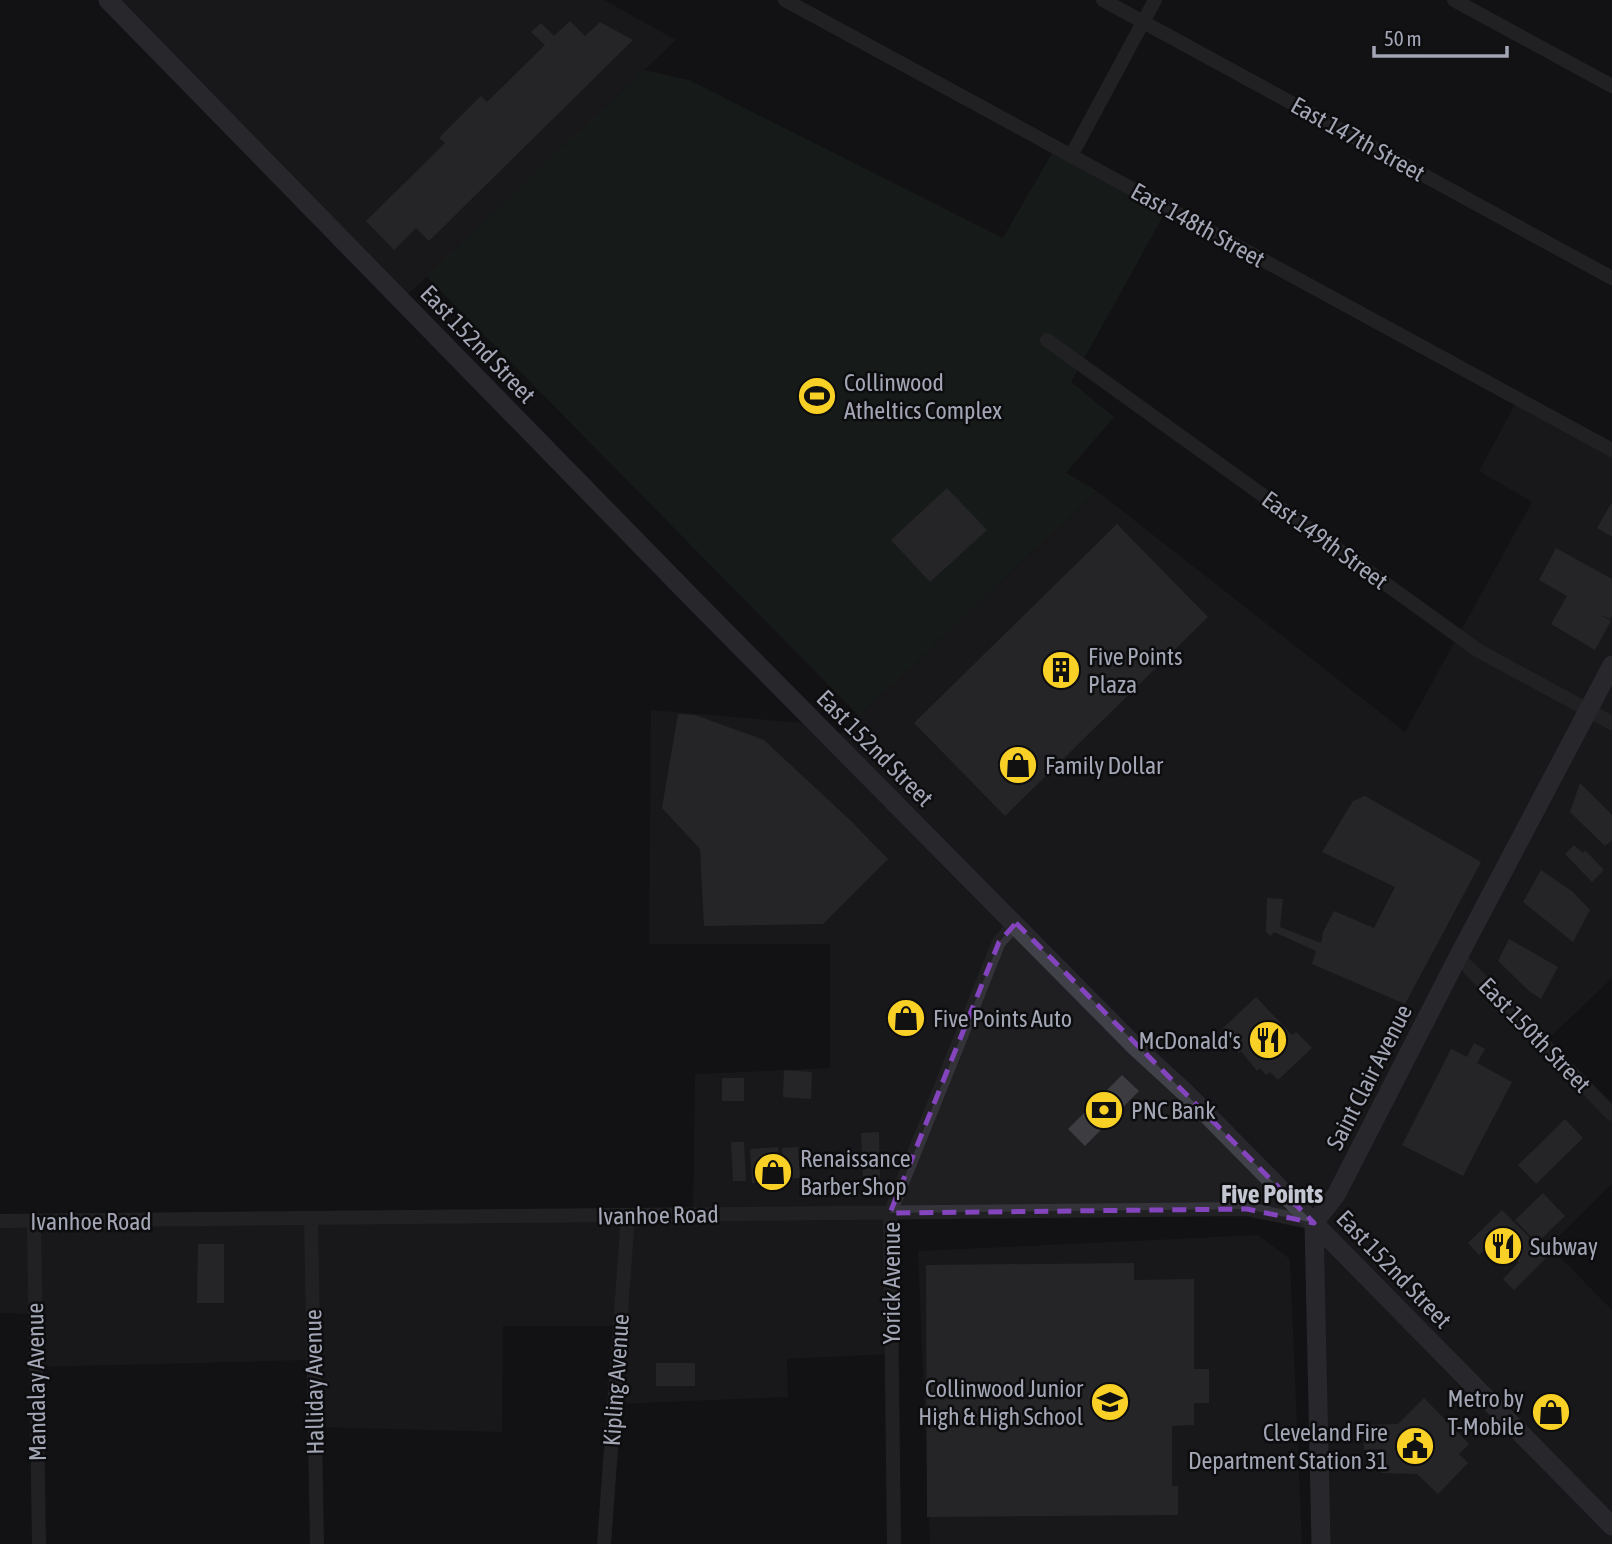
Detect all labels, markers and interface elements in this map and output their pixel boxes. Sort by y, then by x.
scale bar [1374,14,1507,58]
text: 50 m [1384,26,1422,50]
street label: East 147th Street [1287,91,1430,187]
street label: East 148th Street [1127,177,1270,273]
street label: East 152nd Street [415,280,541,408]
place label: Collinwood Atheltics Complex [844,369,1002,424]
sports icon: Collinwood Atheltics Complex [796,375,838,417]
street label: East 149th Street [1257,485,1393,595]
place label: Five Points Plaza [1088,643,1182,698]
building icon: Five Points Plaza [1040,649,1082,691]
street label: East 152nd Street [811,684,939,812]
shop icon: Family Dollar [997,744,1039,786]
place label: Family Dollar [1045,752,1164,779]
street label: East 150th Street [1474,972,1596,1098]
shop icon: Five Points Auto [885,997,927,1039]
street label: Saint Clair Avenue [1321,1000,1417,1154]
place label: Five Points Auto [933,1005,1072,1032]
restaurant icon: McDonald's [1247,1019,1289,1061]
place label: McDonald's [1139,1027,1241,1054]
bank icon: PNC Bank [1083,1089,1125,1131]
place label: PNC Bank [1131,1097,1216,1124]
place label: Renaissance Barber Shop [800,1145,911,1200]
shop icon: Renaissance Barber Shop [752,1151,794,1193]
district label: Five Points [1221,1179,1323,1209]
street label: Ivanhoe Road [597,1200,719,1230]
street label: East 152nd Street [1331,1205,1457,1333]
street label: Ivanhoe Road [30,1208,152,1235]
street label: Yorick Avenue [878,1222,905,1344]
restaurant icon: Subway [1482,1225,1524,1267]
place label: Subway [1530,1233,1598,1260]
street label: Mandalay Avenue [21,1303,51,1461]
street label: Halliday Avenue [299,1309,329,1455]
street label: Kipling Avenue [598,1313,634,1447]
place label: Collinwood Junior High & High School [918,1375,1084,1430]
school or university icon: Collinwood Junior High & High School [1089,1381,1131,1423]
place label: Metro by T-Mobile [1447,1385,1524,1440]
shop icon: Metro by T-Mobile [1530,1391,1572,1433]
place label: Cleveland Fire Department Station 31 [1188,1419,1388,1474]
public building icon: Cleveland Fire Department Station 31 [1394,1425,1436,1467]

